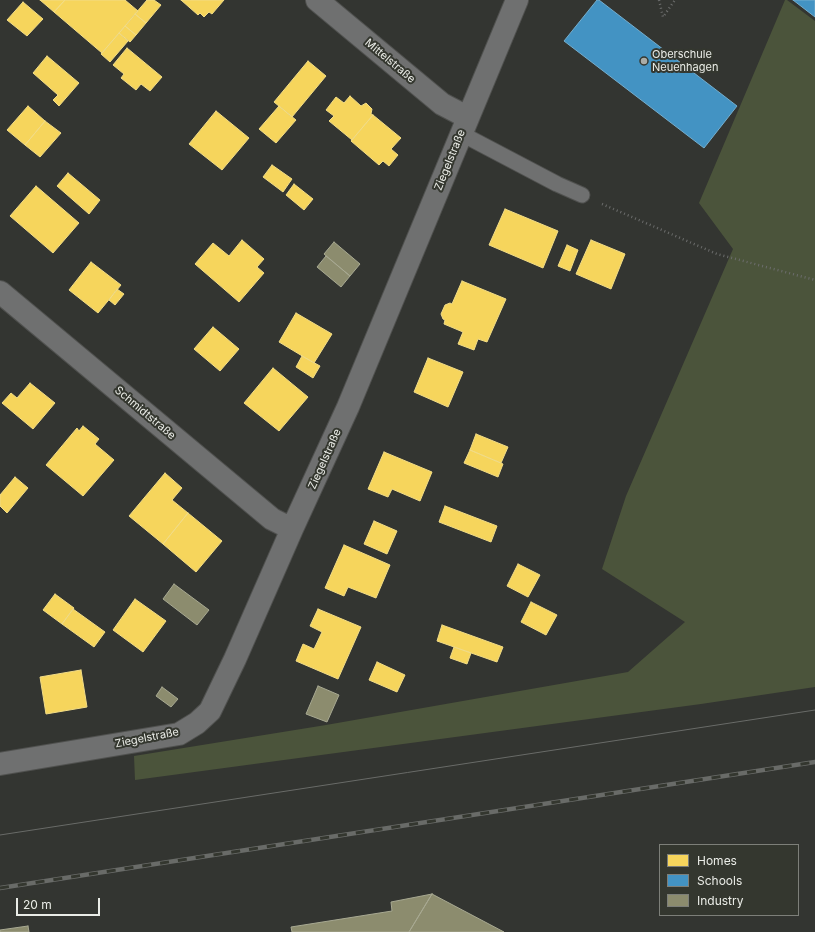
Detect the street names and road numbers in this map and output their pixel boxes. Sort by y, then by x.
street label: Mittelstraße [362,36,418,86]
street label: Ziegelstraße [432,128,468,192]
street label: Schmidtstraße [112,384,178,442]
street label: Ziegelstraße [306,427,344,491]
street label: Ziegelstraße [114,725,180,751]

